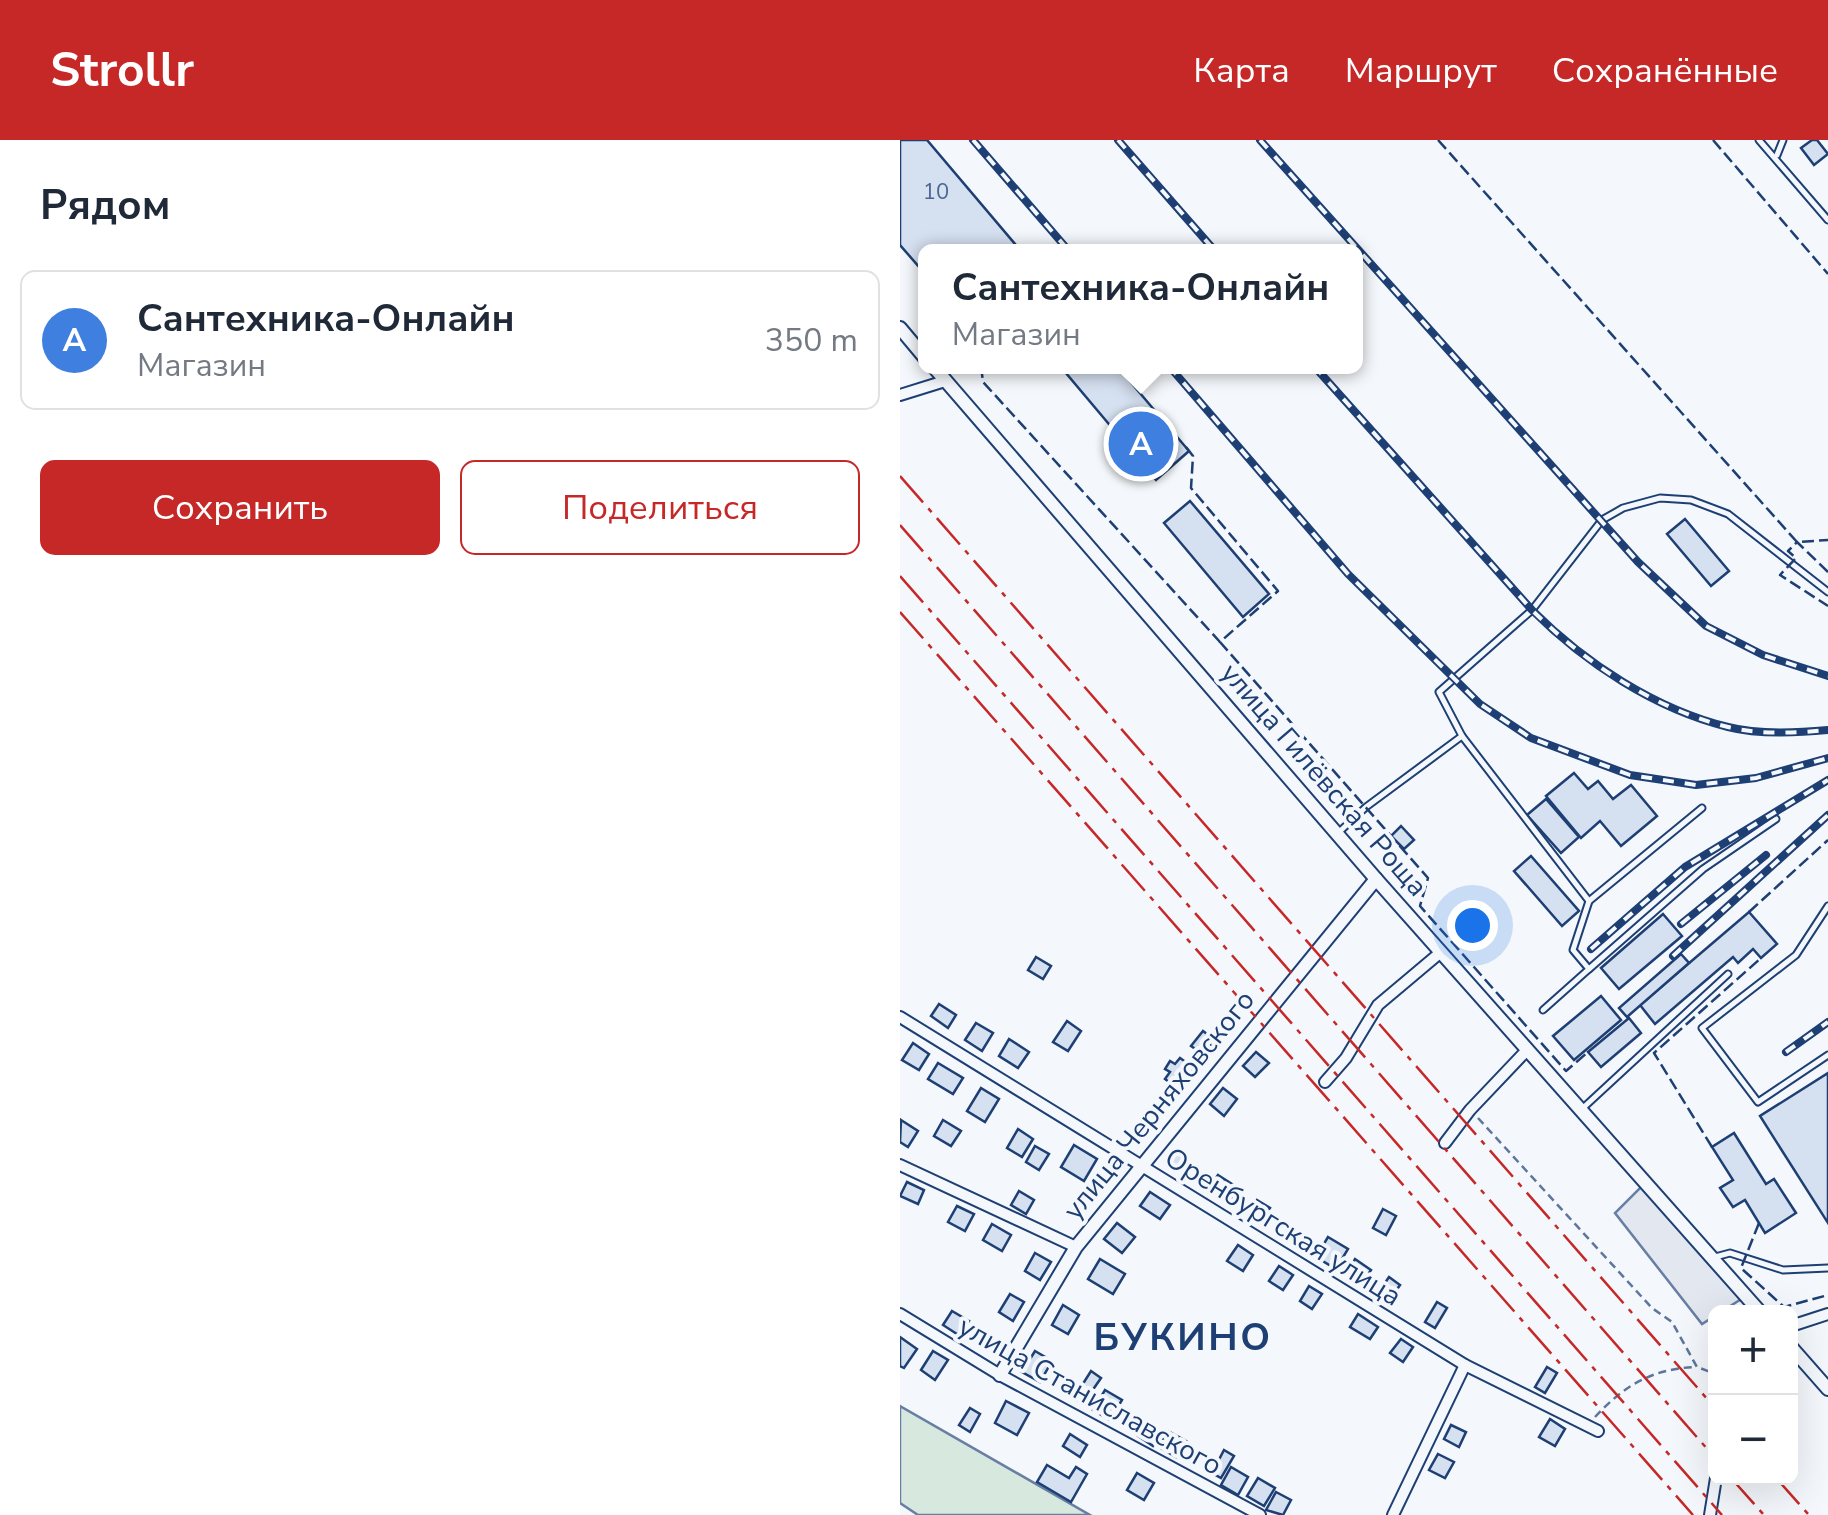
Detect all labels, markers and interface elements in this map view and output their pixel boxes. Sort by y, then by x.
text: Strollr [50,37,194,103]
text: Карта [1193,47,1290,94]
text: Маршрут [1345,47,1497,94]
text: Сохранённые [1552,47,1778,94]
text: Рядом [40,177,170,234]
house number: 10 [923,177,949,207]
popup [918,244,1363,374]
text: Сантехника-Онлайн [952,262,1329,313]
text: Сантехника-Онлайн [137,293,515,344]
text: Магазин [952,313,1081,356]
text: A [63,319,86,362]
text: 350 m [765,319,858,362]
text: Магазин [137,344,266,387]
pin: A [1108,406,1174,482]
button: Сохранить [40,460,440,555]
button: Поделиться [460,460,860,555]
street label: улица Гилёвская Роща [1212,655,1436,905]
your location [1447,900,1498,951]
street label: улица Черняховского [1054,982,1264,1228]
street label: Оренбургская улица [1157,1139,1409,1315]
map controls [1708,1305,1798,1485]
button: + [1708,1305,1798,1395]
street label: улица Станиславского [951,1308,1229,1484]
district label: БУКИНО [1094,1312,1272,1363]
button: − [1708,1395,1798,1485]

